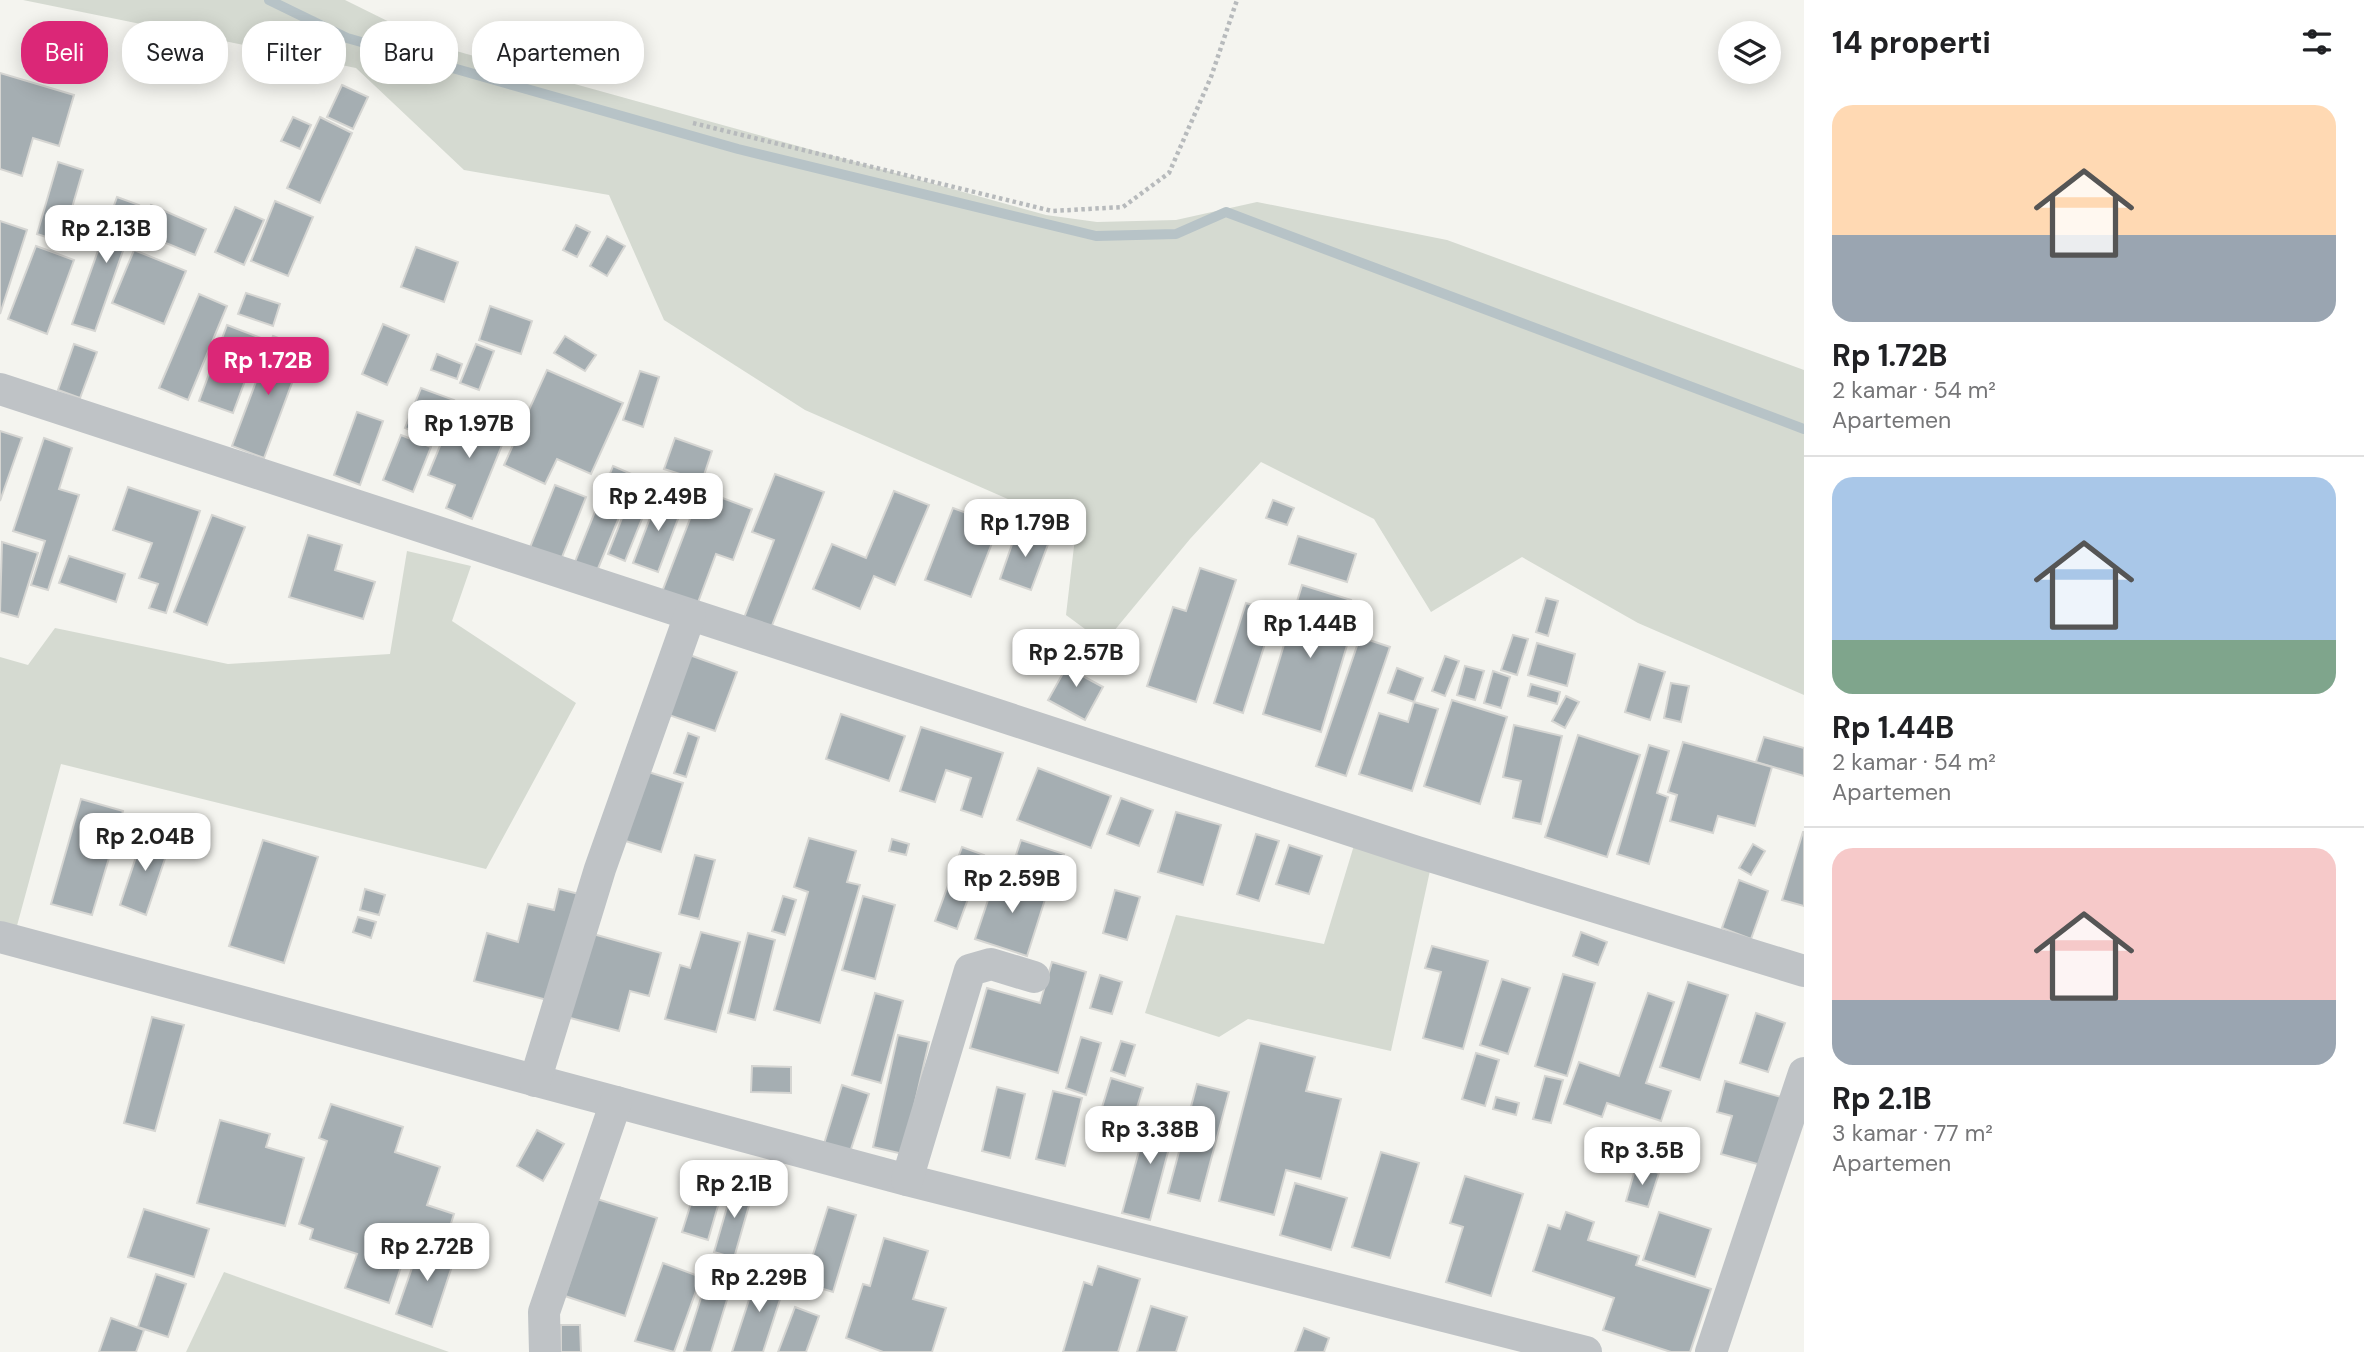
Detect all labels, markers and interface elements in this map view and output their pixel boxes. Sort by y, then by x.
chip: Beli [21,21,108,84]
chip: Sewa [122,21,228,84]
chip: Filter [242,21,346,84]
chip: Baru [360,21,458,84]
chip: Apartemen [472,21,644,84]
map controls [1718,21,1781,84]
button: layers [1718,21,1781,84]
text: 14 properti [1832,23,1991,62]
icon: filters [2298,23,2336,61]
icon: home [2021,150,2147,276]
pin: Rp 2.13B [34,205,178,265]
text: Rp 2.13B [61,213,151,243]
text: Rp 1.72B [1832,336,1947,375]
pin: Rp 1.72B [196,338,340,397]
text: Rp 1.72B [224,345,312,375]
text: 2 kamar · 54 m² [1832,375,1996,405]
pin: Rp 1.97B [397,400,541,460]
text: Apartemen [1832,405,1951,435]
text: Rp 1.97B [424,408,514,438]
pin: Rp 2.49B [586,474,730,533]
text: Rp 2.49B [609,481,707,511]
pin: Rp 1.79B [953,500,1097,559]
text: Rp 1.79B [980,507,1070,537]
icon: home [2021,522,2147,648]
pin: Rp 1.44B [1238,600,1382,660]
text: Rp 1.44B [1263,608,1357,638]
pin: Rp 2.57B [1004,630,1148,689]
text: Rp 2.57B [1028,637,1124,667]
text: Rp 1.44B [1832,708,1954,747]
text: 2 kamar · 54 m² [1832,747,1996,777]
text: Apartemen [1832,777,1951,807]
pin: Rp 2.04B [73,814,217,873]
text: Rp 2.04B [96,821,194,851]
pin: Rp 2.59B [940,856,1084,915]
text: Rp 2.59B [963,863,1061,893]
icon: home [2021,893,2147,1019]
text: Rp 2.1B [1832,1079,1932,1118]
pin: Rp 3.38B [1078,1106,1222,1166]
text: Rp 3.38B [1101,1114,1199,1144]
text: 3 kamar · 77 m² [1832,1118,1993,1148]
pin: Rp 3.5B [1577,1128,1707,1187]
text: Rp 3.5B [1600,1135,1684,1165]
text: Apartemen [1832,1148,1951,1178]
pin: Rp 2.1B [669,1160,799,1220]
text: Rp 2.1B [696,1168,772,1198]
pin: Rp 2.72B [355,1224,499,1283]
text: Rp 2.72B [380,1231,474,1261]
pin: Rp 2.29B [687,1254,831,1314]
text: Rp 2.29B [711,1262,807,1292]

